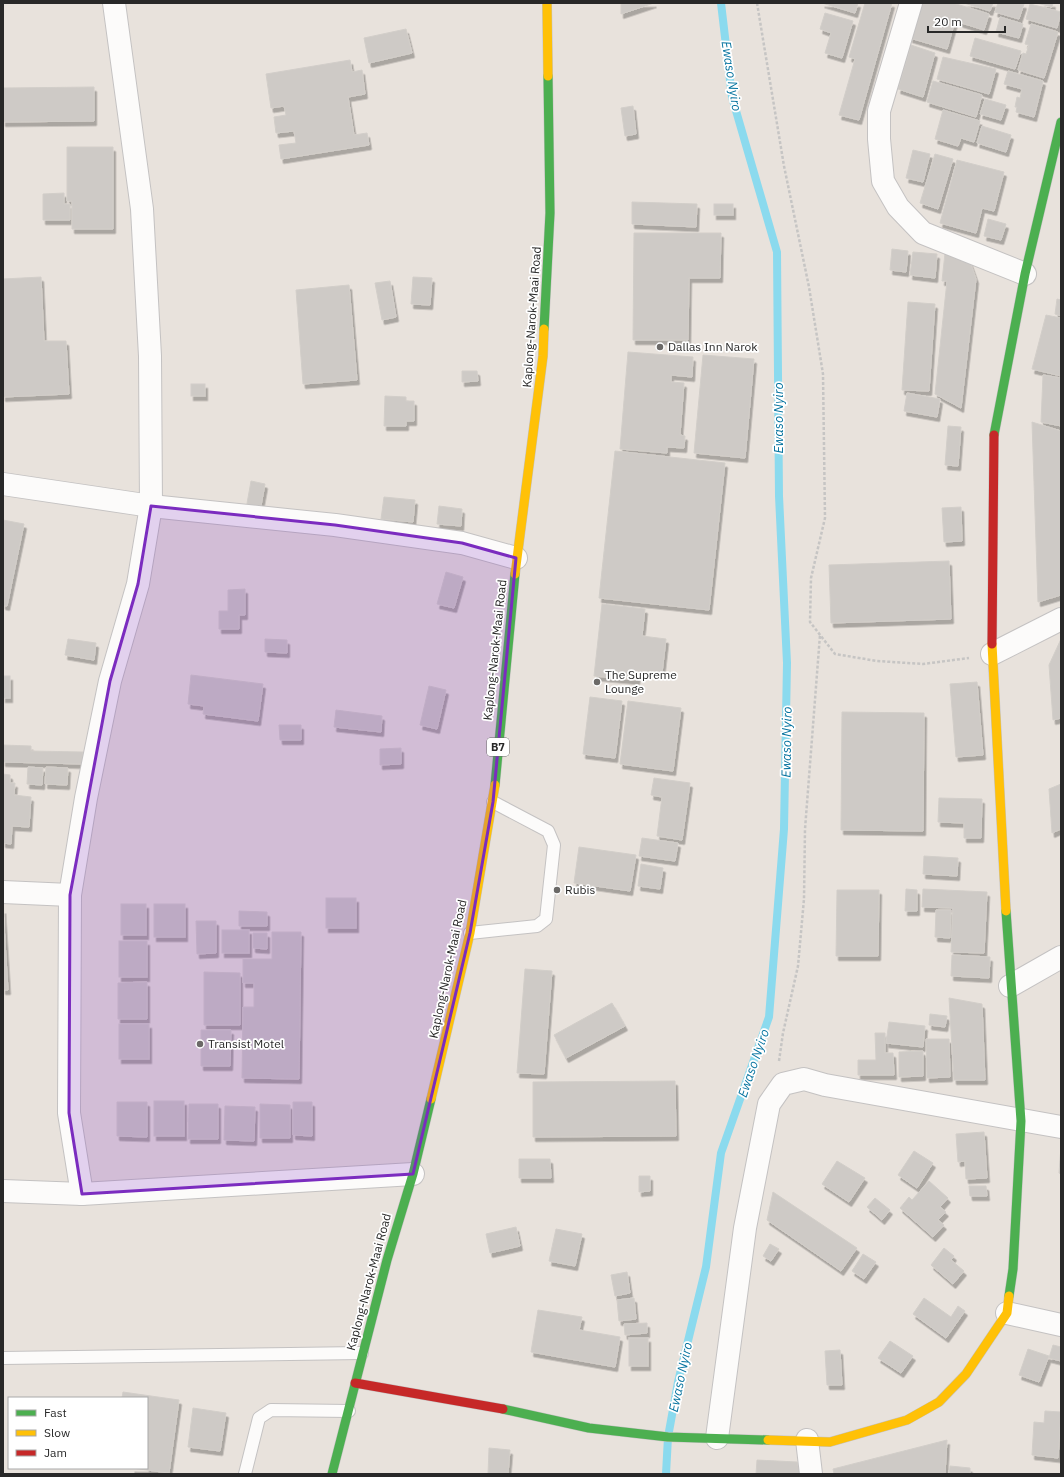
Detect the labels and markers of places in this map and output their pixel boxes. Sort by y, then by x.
place label: Dallas Inn Narok [668,339,758,354]
marker: Dallas Inn Narok [655,342,665,352]
place label: The Supreme Lounge [605,667,677,696]
marker: The Supreme Lounge [592,677,602,687]
place label: Rubis [565,882,595,897]
marker: Rubis [552,885,562,895]
place label: Transist Motel [208,1036,284,1051]
marker: Transist Motel [195,1039,205,1049]

